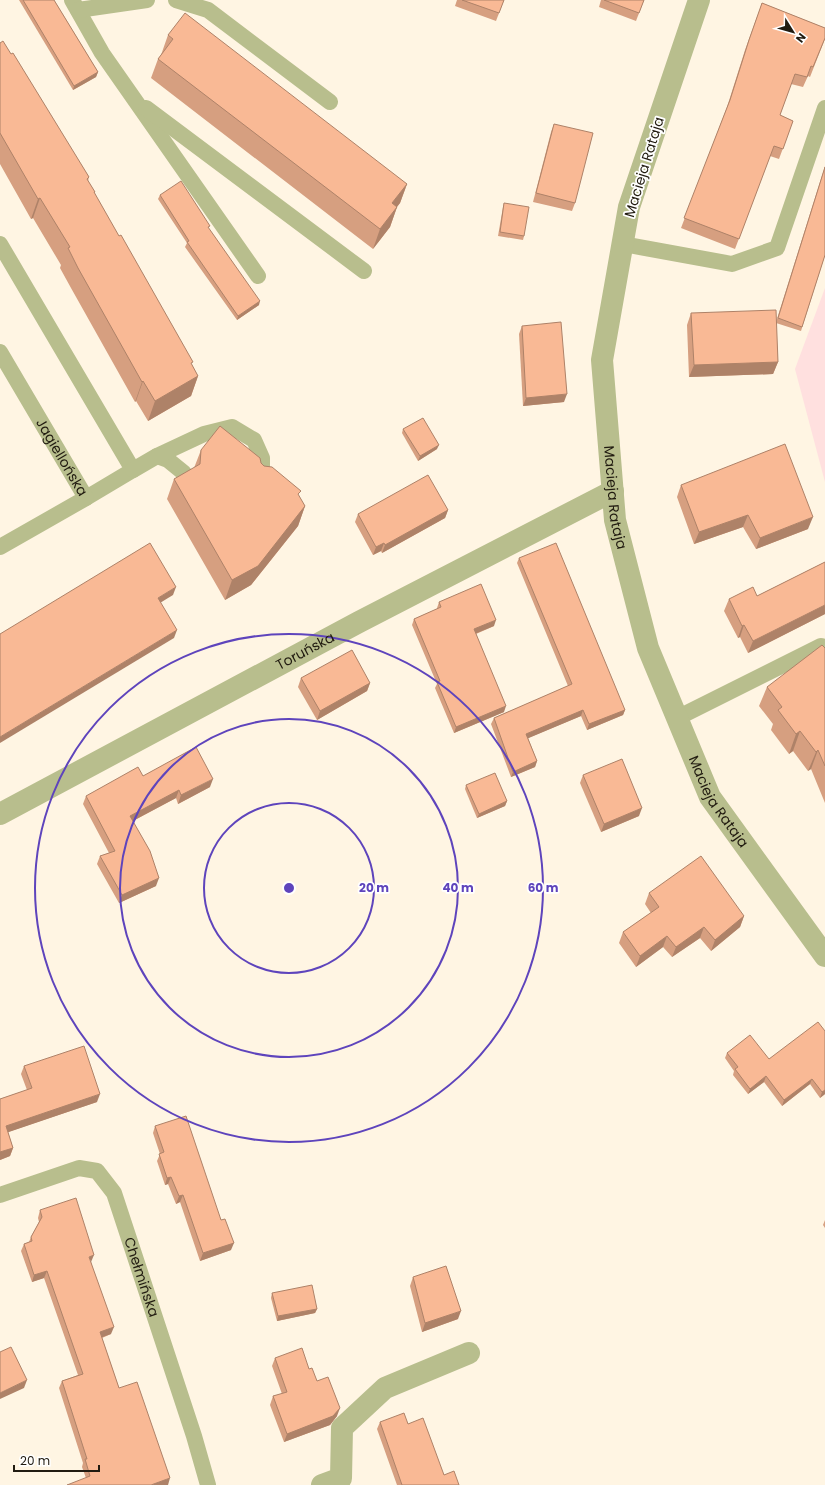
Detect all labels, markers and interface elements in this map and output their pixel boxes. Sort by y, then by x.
north arrow [773,12,813,52]
text: N [792,30,810,46]
street label: Macieja Rataja [619,114,669,220]
street label: Jagiellońska [31,414,93,500]
street label: Macieja Rataja [599,445,632,551]
street label: Toruńska [272,627,338,675]
street label: Macieja Rataja [684,752,753,852]
text: 20 m [359,879,389,896]
text: 40 m [442,879,474,896]
text: 60 m [528,879,559,896]
centre of rings [282,881,296,895]
street label: Chełmińska [119,1235,164,1319]
scale bar [14,1447,99,1473]
text: 20 m [20,1452,50,1469]

